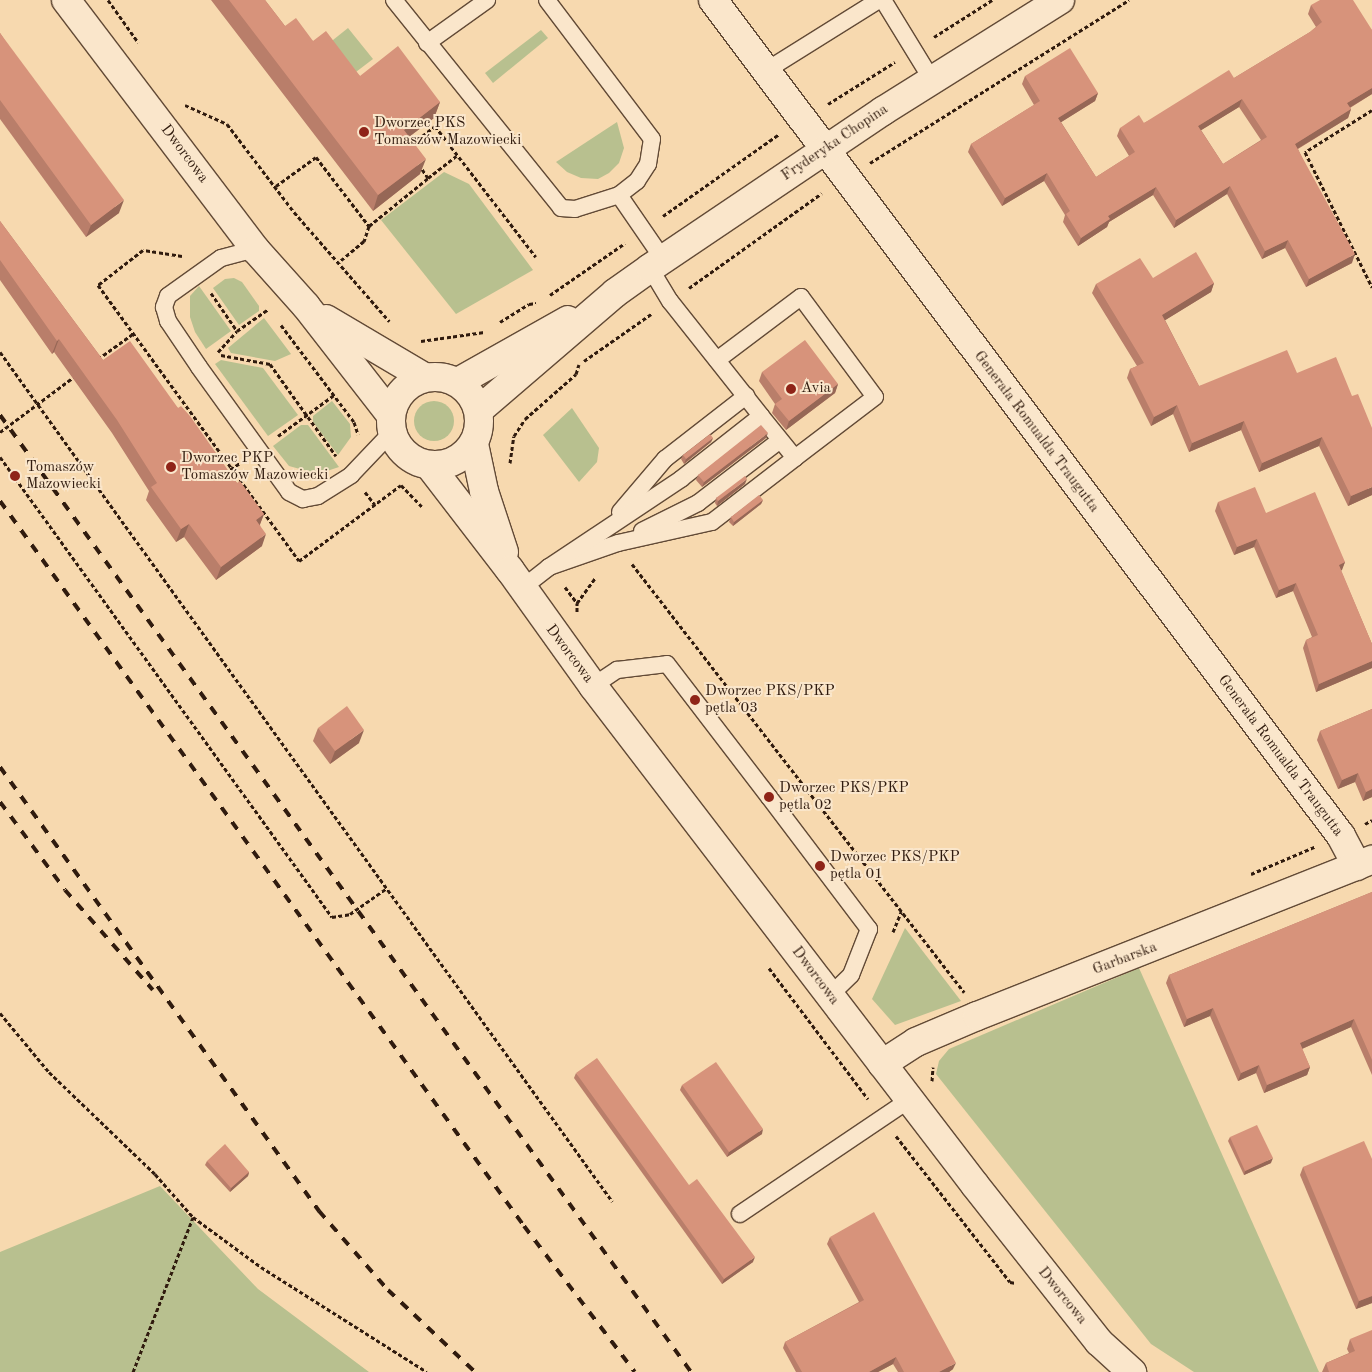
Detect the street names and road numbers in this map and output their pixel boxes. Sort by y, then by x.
street label: Fryderyka Chopina [778,101,892,185]
street label: Dworcowa [156,121,212,187]
street label: Generała Romualda Traugutta [969,348,1103,516]
street label: Dworcowa [541,621,597,687]
street label: Generała Romualda Traugutta [1213,672,1347,840]
street label: Garbarska [1090,939,1160,979]
street label: Dworcowa [787,943,843,1009]
street label: Dworcowa [1033,1264,1091,1328]

